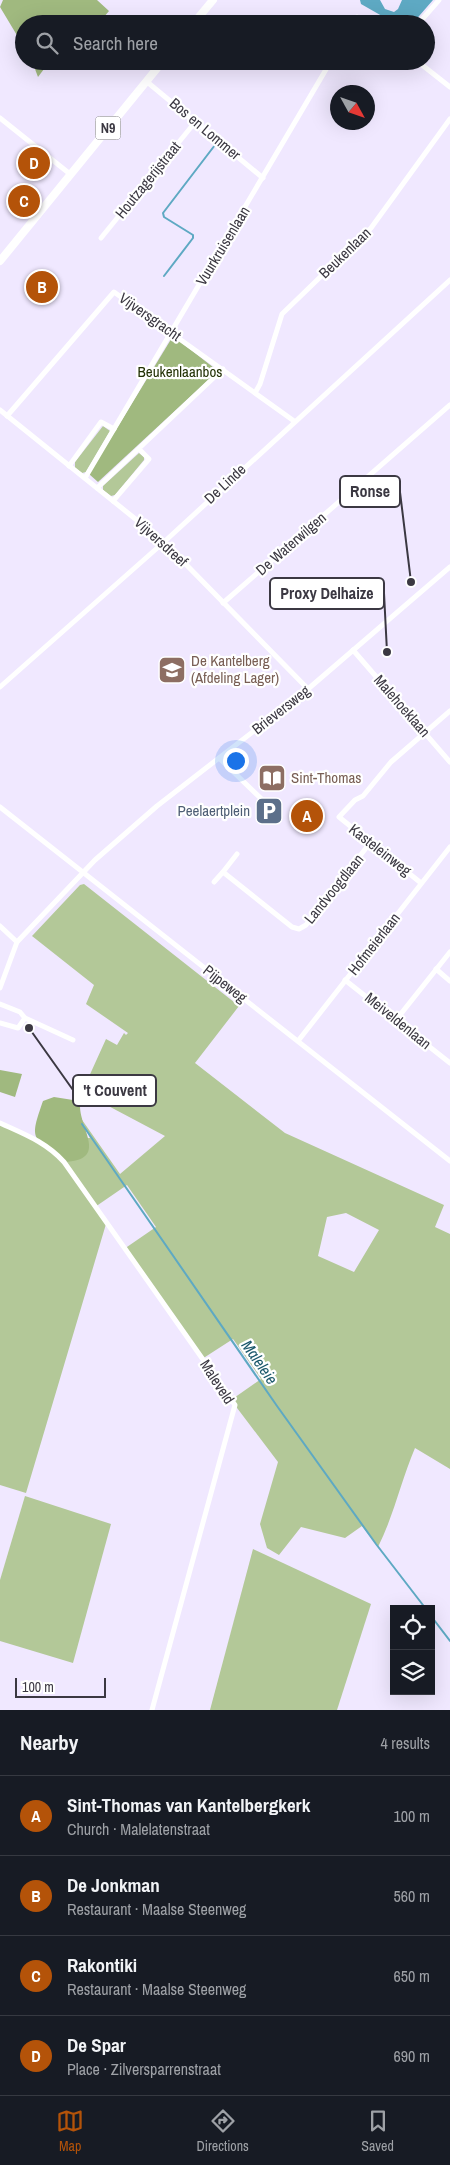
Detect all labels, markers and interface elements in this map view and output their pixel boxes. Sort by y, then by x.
search box [15,15,435,70]
icon: search [33,29,61,57]
text: Search here [73,30,158,56]
north arrow [330,85,375,130]
street label: Bos en Lommer [165,93,245,165]
road number: N9 [96,116,120,140]
street label: Houtzagerijstraat [110,136,186,223]
pin: D [18,144,50,182]
pin: C [8,182,40,220]
street label: Vuurkruisenlaan [191,202,255,289]
street label: Beukenlaan [314,223,375,283]
pin: B [26,268,58,306]
street label: Vijversgracht [115,287,186,346]
park label: Beukenlaanbos [138,361,222,382]
street label: De Linde [199,459,250,508]
callout: Ronse [340,476,400,507]
text: Ronse [350,480,390,502]
street label: De Waterwilgen [251,507,330,580]
street label: Vijversdreef [130,512,193,572]
callout: Proxy Delhaize [270,578,384,609]
text: Proxy Delhaize [280,582,374,604]
place label: De Kantelberg (Afdeling Lager) [191,650,279,688]
school or university icon: De Kantelberg (Afdeling Lager) [157,655,187,685]
street label: Malehoeklaan [369,670,435,741]
street label: Brieversweg [247,680,314,739]
your location [223,748,249,774]
library icon: Sint-Thomas [257,763,287,793]
place label: Sint-Thomas [291,767,361,788]
parking icon: Peelaertplein [254,796,284,826]
pin: A [291,797,323,835]
place label: Peelaertplein [178,800,250,821]
street label: Kasteleinweg [345,819,416,881]
street label: Landvoogdlaan [299,849,368,928]
street label: Hofmeierlaan [343,908,405,979]
street label: Pijpeweg [199,960,252,1008]
street label: Meiveldenlaan [361,987,436,1054]
callout: 't Couvent [73,1075,156,1106]
text: 't Couvent [83,1079,147,1101]
water label: Maleleie [237,1335,283,1389]
street label: Maleveld [195,1355,240,1408]
map controls [390,1605,435,1695]
button: locate [390,1605,435,1650]
button: layers [390,1650,435,1695]
scale bar [15,1675,106,1698]
text: 100 m [22,1678,54,1696]
text: Nearby [20,1728,78,1757]
text: 4 results [380,1732,430,1754]
text: Sint-Thomas van Kantelbergkerk [67,1792,310,1818]
text: A [31,1805,41,1827]
text: 100 m [394,1805,430,1827]
text: Church · Malelatenstraat [67,1818,210,1840]
text: De Jonkman [67,1872,160,1898]
text: B [31,1885,41,1907]
text: 560 m [394,1885,430,1907]
text: Restaurant · Maalse Steenweg [67,1898,246,1920]
text: Rakontiki [67,1952,137,1978]
text: C [31,1965,41,1987]
text: 650 m [394,1965,430,1987]
text: Restaurant · Maalse Steenweg [67,1978,246,2000]
text: De Spar [67,2032,126,2058]
text: D [31,2045,41,2067]
text: 690 m [394,2045,430,2067]
text: Place · Zilversparrenstraat [67,2058,221,2080]
tab: Map [56,2107,84,2155]
tab: Directions [197,2107,249,2155]
tab: Saved [361,2107,394,2155]

